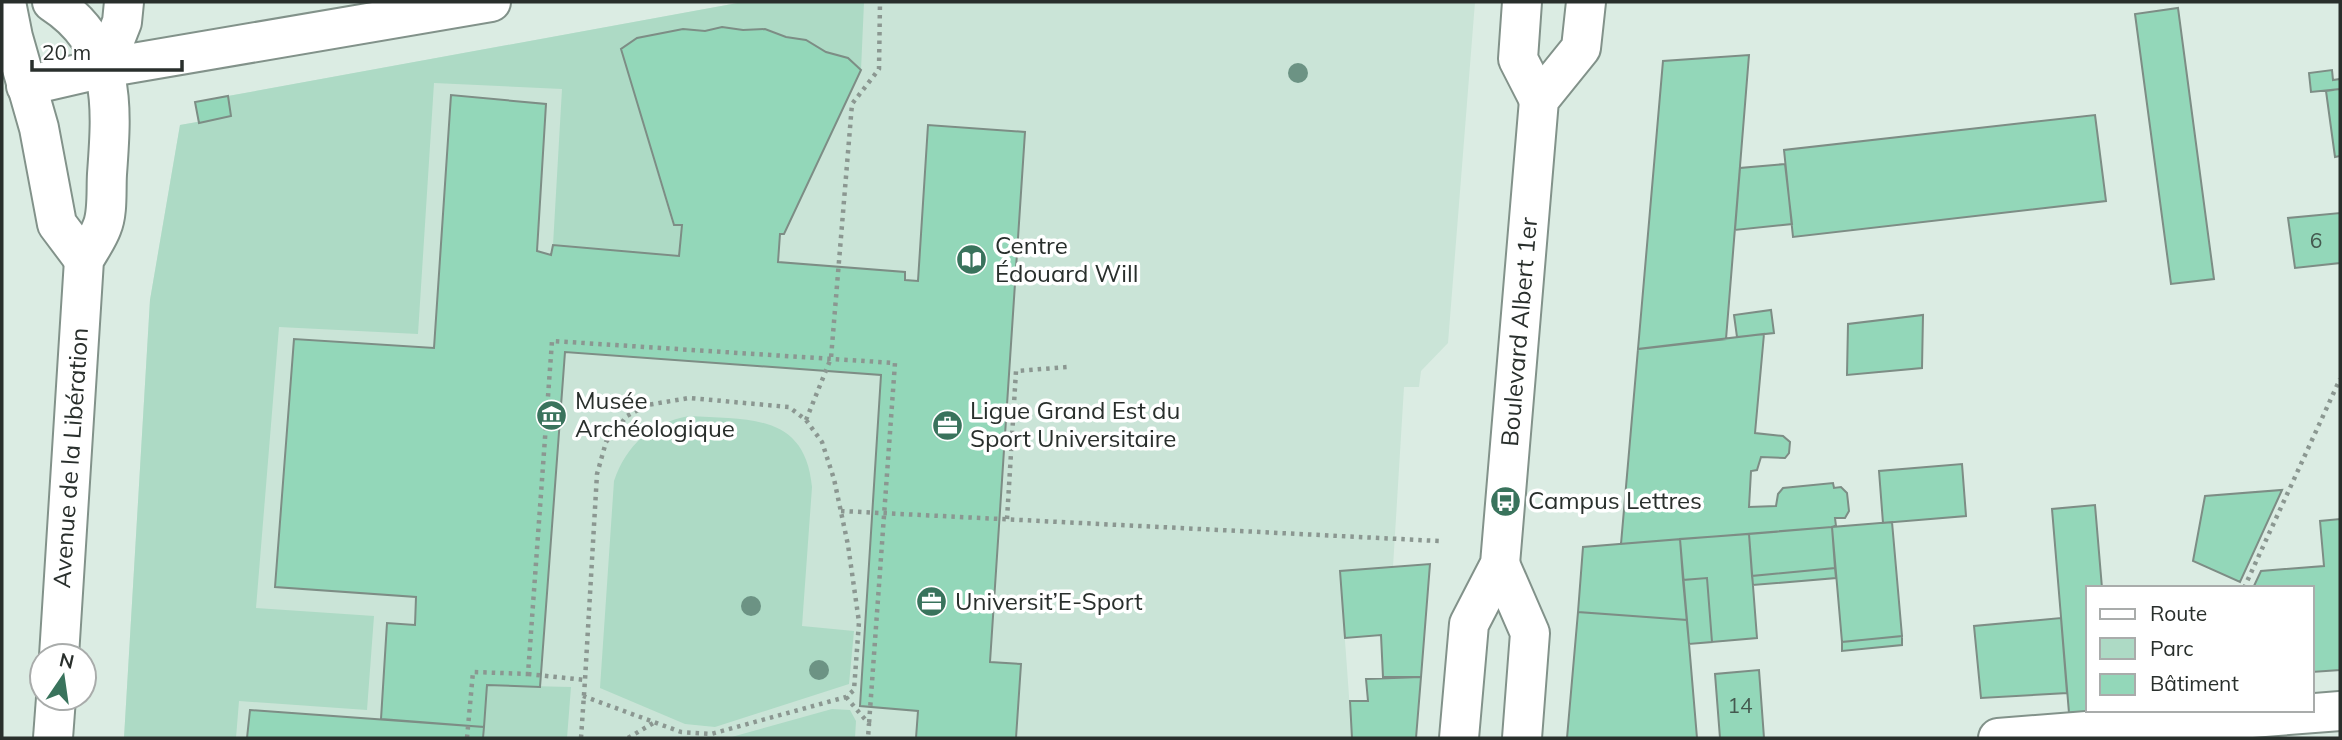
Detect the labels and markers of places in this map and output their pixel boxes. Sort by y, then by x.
place label: Centre Édouard Will [995,230,1138,288]
library icon: Centre Édouard Will [955,243,989,277]
place label: Musée Archéologique [575,385,735,443]
place label: Ligue Grand Est du Sport Universitaire [970,395,1180,453]
museum icon: Musée Archéologique [535,398,569,432]
office icon: Ligue Grand Est du Sport Universitaire [930,408,964,442]
bus stop icon: Campus Lettres [1488,484,1522,518]
place label: Campus Lettres [1528,485,1702,515]
office icon: Universit’E-Sport [915,585,949,619]
place label: Universit’E-Sport [955,586,1143,616]

